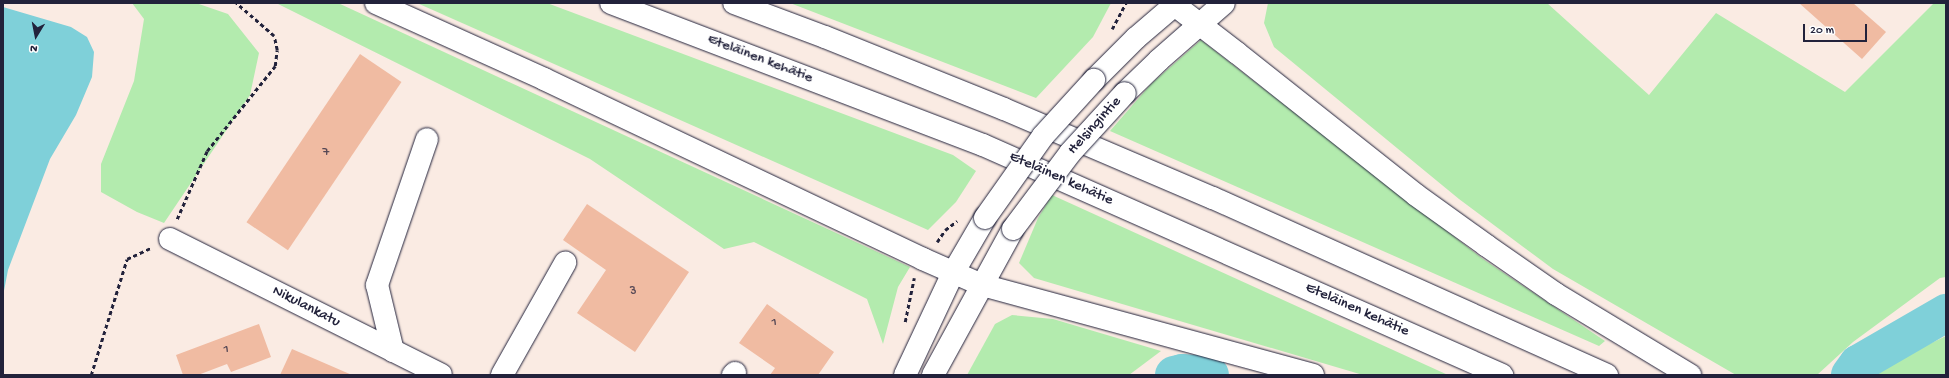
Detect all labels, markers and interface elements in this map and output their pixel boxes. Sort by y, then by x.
north arrow [16,16,56,56]
scale bar [1805,16,1869,42]
text: 20 m [1810,24,1834,38]
street label: Eteläinen kehätie [705,31,815,87]
text: N [29,41,38,54]
street label: Helsingintie [1064,93,1126,159]
house number: 7 [323,145,329,161]
street label: Eteläinen kehätie [1006,148,1116,210]
street label: Eteläinen kehätie [1302,279,1412,341]
street label: Nikulankatu [269,282,343,332]
house number: 3 [630,284,636,300]
house number: 1 [771,315,777,331]
house number: 1 [223,342,229,358]

